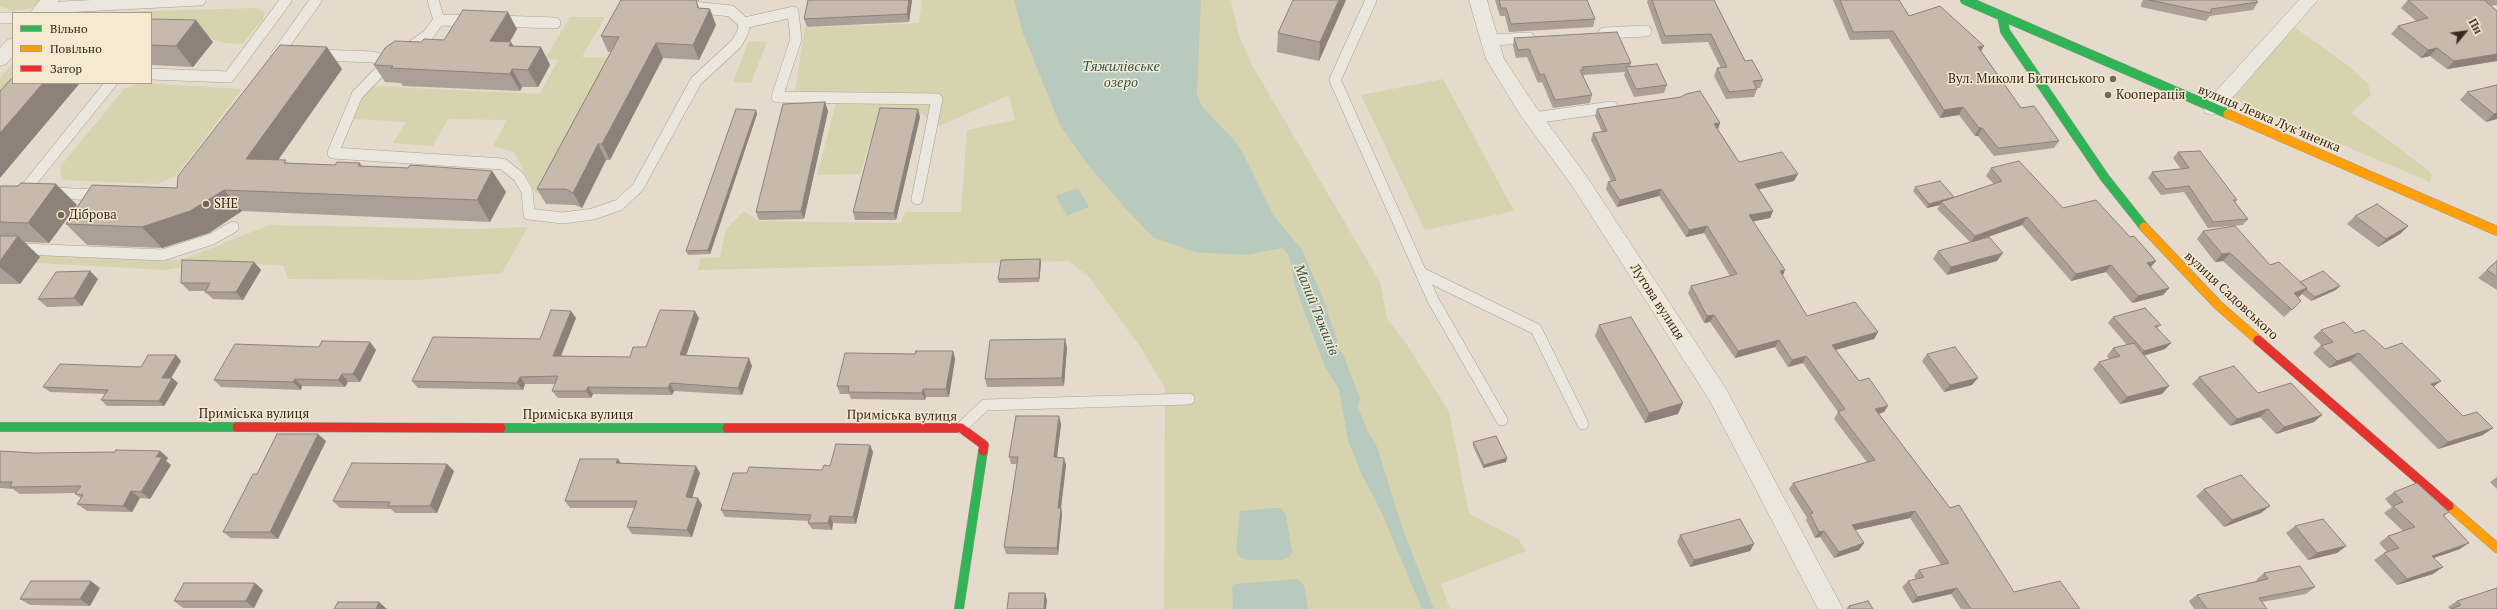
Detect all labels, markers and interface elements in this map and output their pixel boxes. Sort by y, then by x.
legend [12,12,152,84]
north arrow [2445,12,2485,52]
text: Пн [2466,16,2485,36]
text: Вільно [50,21,88,36]
text: Повільно [50,41,102,56]
water label: Тяжилівське озеро [1082,59,1160,92]
text: Затор [50,61,82,76]
place label: Вул. Миколи Битинського [1948,71,2105,87]
marker: Вул. Миколи Битинського [2108,74,2118,84]
street label: вулиця Левка Лукʼяненка [2195,82,2343,156]
place label: Кооперація [2116,87,2185,103]
marker: Кооперація [2103,90,2113,100]
place label: SHE [214,196,238,212]
marker: SHE [201,199,211,209]
place label: Діброва [69,207,117,223]
marker: Діброва [56,210,66,220]
street label: вулиця Садовського [2181,249,2281,343]
street label: Лугова вулиця [1627,261,1687,343]
water label: Малий Тяжилів [1290,262,1342,358]
street label: Приміська вулиця [199,406,309,422]
street label: Приміська вулиця [523,407,633,423]
street label: Приміська вулиця [847,407,957,425]

